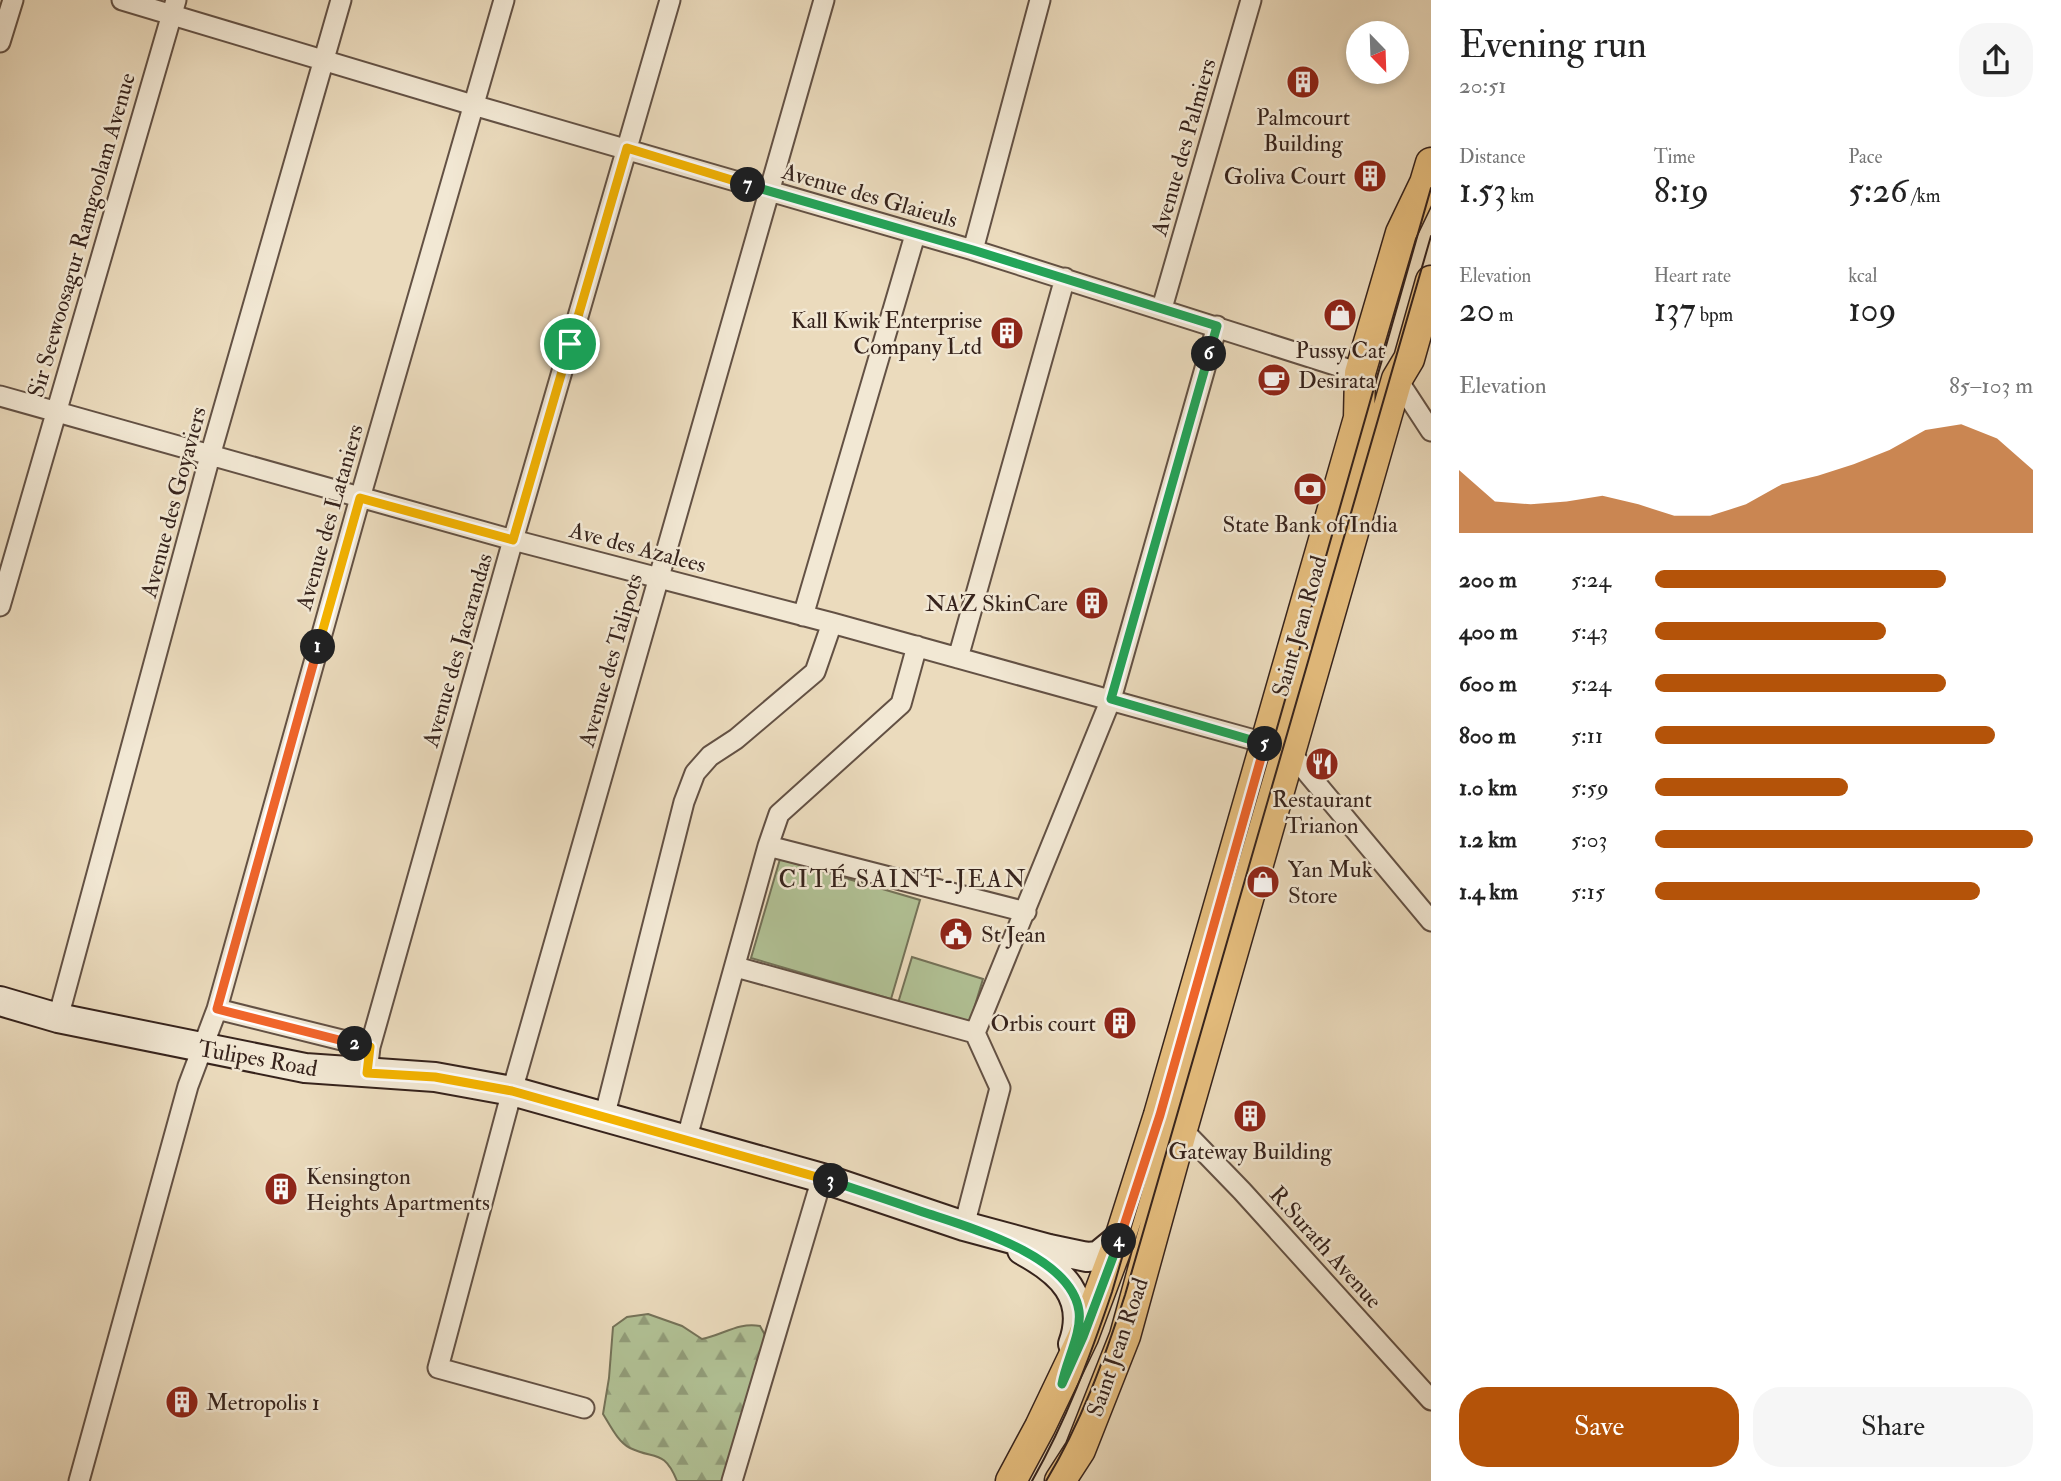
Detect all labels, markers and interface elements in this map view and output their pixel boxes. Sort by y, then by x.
north arrow [1346,21,1409,84]
map controls [1346,21,1409,84]
text: Evening run [1459,21,1647,69]
button: share [1959,23,2033,97]
street label: Avenue des Palmiers [1144,55,1223,240]
building icon: Palmcourt Building [1284,63,1322,101]
street label: Sir Seewoosagur Ramgoolam Avenue [21,69,142,401]
text: 20:51 [1459,71,1506,100]
place label: Palmcourt Building [1256,103,1350,158]
text: Distance [1459,145,1525,169]
text: Time [1654,145,1695,169]
text: Pace [1848,145,1882,169]
street label: Avenue des Glaieuls [778,156,961,234]
building icon: Goliva Court [1351,157,1389,195]
place label: Goliva Court [1224,162,1346,191]
pin: 7 [730,168,766,202]
text: 1.53 [1459,169,1507,213]
text: 8:19 [1654,169,1709,213]
text: 5:26 [1848,169,1908,213]
text: 7 [743,172,752,196]
text: km [1507,184,1534,208]
text: /km [1908,184,1940,208]
text: Elevation [1459,264,1531,288]
text: Heart rate [1654,264,1731,288]
text: kcal [1848,264,1877,288]
text: 20 [1459,288,1495,332]
text: 137 [1654,288,1696,332]
text: 109 [1848,288,1897,332]
shop icon: Pussy Cat [1321,296,1359,334]
text: m [1495,303,1513,327]
text: bpm [1696,303,1733,327]
place label: Kall Kwik Enterprise Company Ltd [791,306,982,362]
pin [540,314,600,374]
building icon: Kall Kwik Enterprise Company Ltd [988,314,1026,352]
icon: arrive [551,325,589,363]
pin: 6 [1192,336,1226,372]
place label: Pussy Cat [1295,336,1385,365]
text: 6 [1204,341,1213,365]
cafe icon: Desirata [1255,361,1293,399]
place label: Desirata [1298,366,1376,395]
text: Elevation [1459,371,1547,400]
text: 85–103 m [1949,371,2033,400]
street label: Avenue des Goyaviers [134,403,213,602]
street label: Avenue des Lataniers [289,421,370,614]
bank icon: State Bank of India [1291,470,1329,508]
place label: State Bank of India [1222,510,1398,539]
street label: Ave des Azalees [566,515,709,580]
street label: Avenue des Jacarandas [416,550,499,751]
street label: Saint Jean Road [1266,552,1333,700]
text: 200 m [1459,565,1517,594]
text: 5:24 [1571,565,1611,594]
street label: Avenue des Talipots [572,570,650,751]
building icon: NAZ SkinCare [1073,584,1111,622]
place label: NAZ SkinCare [925,589,1068,618]
text: 400 m [1459,617,1518,646]
text: 5:43 [1571,617,1608,646]
pin: 1 [300,630,336,664]
text: 1 [314,634,321,658]
text: 600 m [1459,669,1517,698]
text: 5:24 [1571,669,1611,698]
text: 800 m [1459,721,1516,750]
text: 5:11 [1571,721,1603,750]
pin: 5 [1248,726,1282,762]
text: 5 [1260,731,1269,755]
restaurant icon: Restaurant Trianon [1303,745,1341,783]
text: 1.0 km [1459,773,1517,802]
text: 5:59 [1571,773,1609,802]
place label: Restaurant Trianon [1272,785,1372,840]
text: 1.2 km [1459,825,1517,854]
text: 5:03 [1571,825,1607,854]
place label: Yan Muk Store [1288,855,1373,910]
district label: CITÉ SAINT-JEAN [778,863,1028,895]
shop icon: Yan Muk Store [1244,863,1282,901]
text: 1.4 km [1459,877,1518,906]
text: 5:15 [1571,877,1605,906]
public building icon: St Jean [937,915,975,953]
place label: St Jean [981,920,1046,949]
building icon: Orbis court [1101,1004,1139,1042]
place label: Orbis court [990,1009,1096,1038]
pin: 2 [338,1026,372,1062]
text: 2 [350,1031,359,1055]
street label: Tulipes Road [196,1034,320,1084]
building icon: Gateway Building [1231,1097,1269,1135]
place label: Gateway Building [1168,1137,1333,1166]
place label: Kensington Heights Apartments [306,1162,490,1218]
pin: 3 [814,1164,848,1198]
text: 3 [827,1168,834,1192]
building icon: Kensington Heights Apartments [262,1170,300,1208]
street label: R.Surath Avenue [1263,1180,1389,1315]
pin: 4 [1102,1224,1136,1258]
text: 4 [1113,1228,1124,1252]
street label: Saint Jean Road [1080,1274,1155,1421]
building icon: Metropolis 1 [163,1383,201,1421]
button: Save [1459,1387,1739,1467]
button: Share [1753,1387,2033,1467]
place label: Metropolis 1 [206,1388,320,1418]

